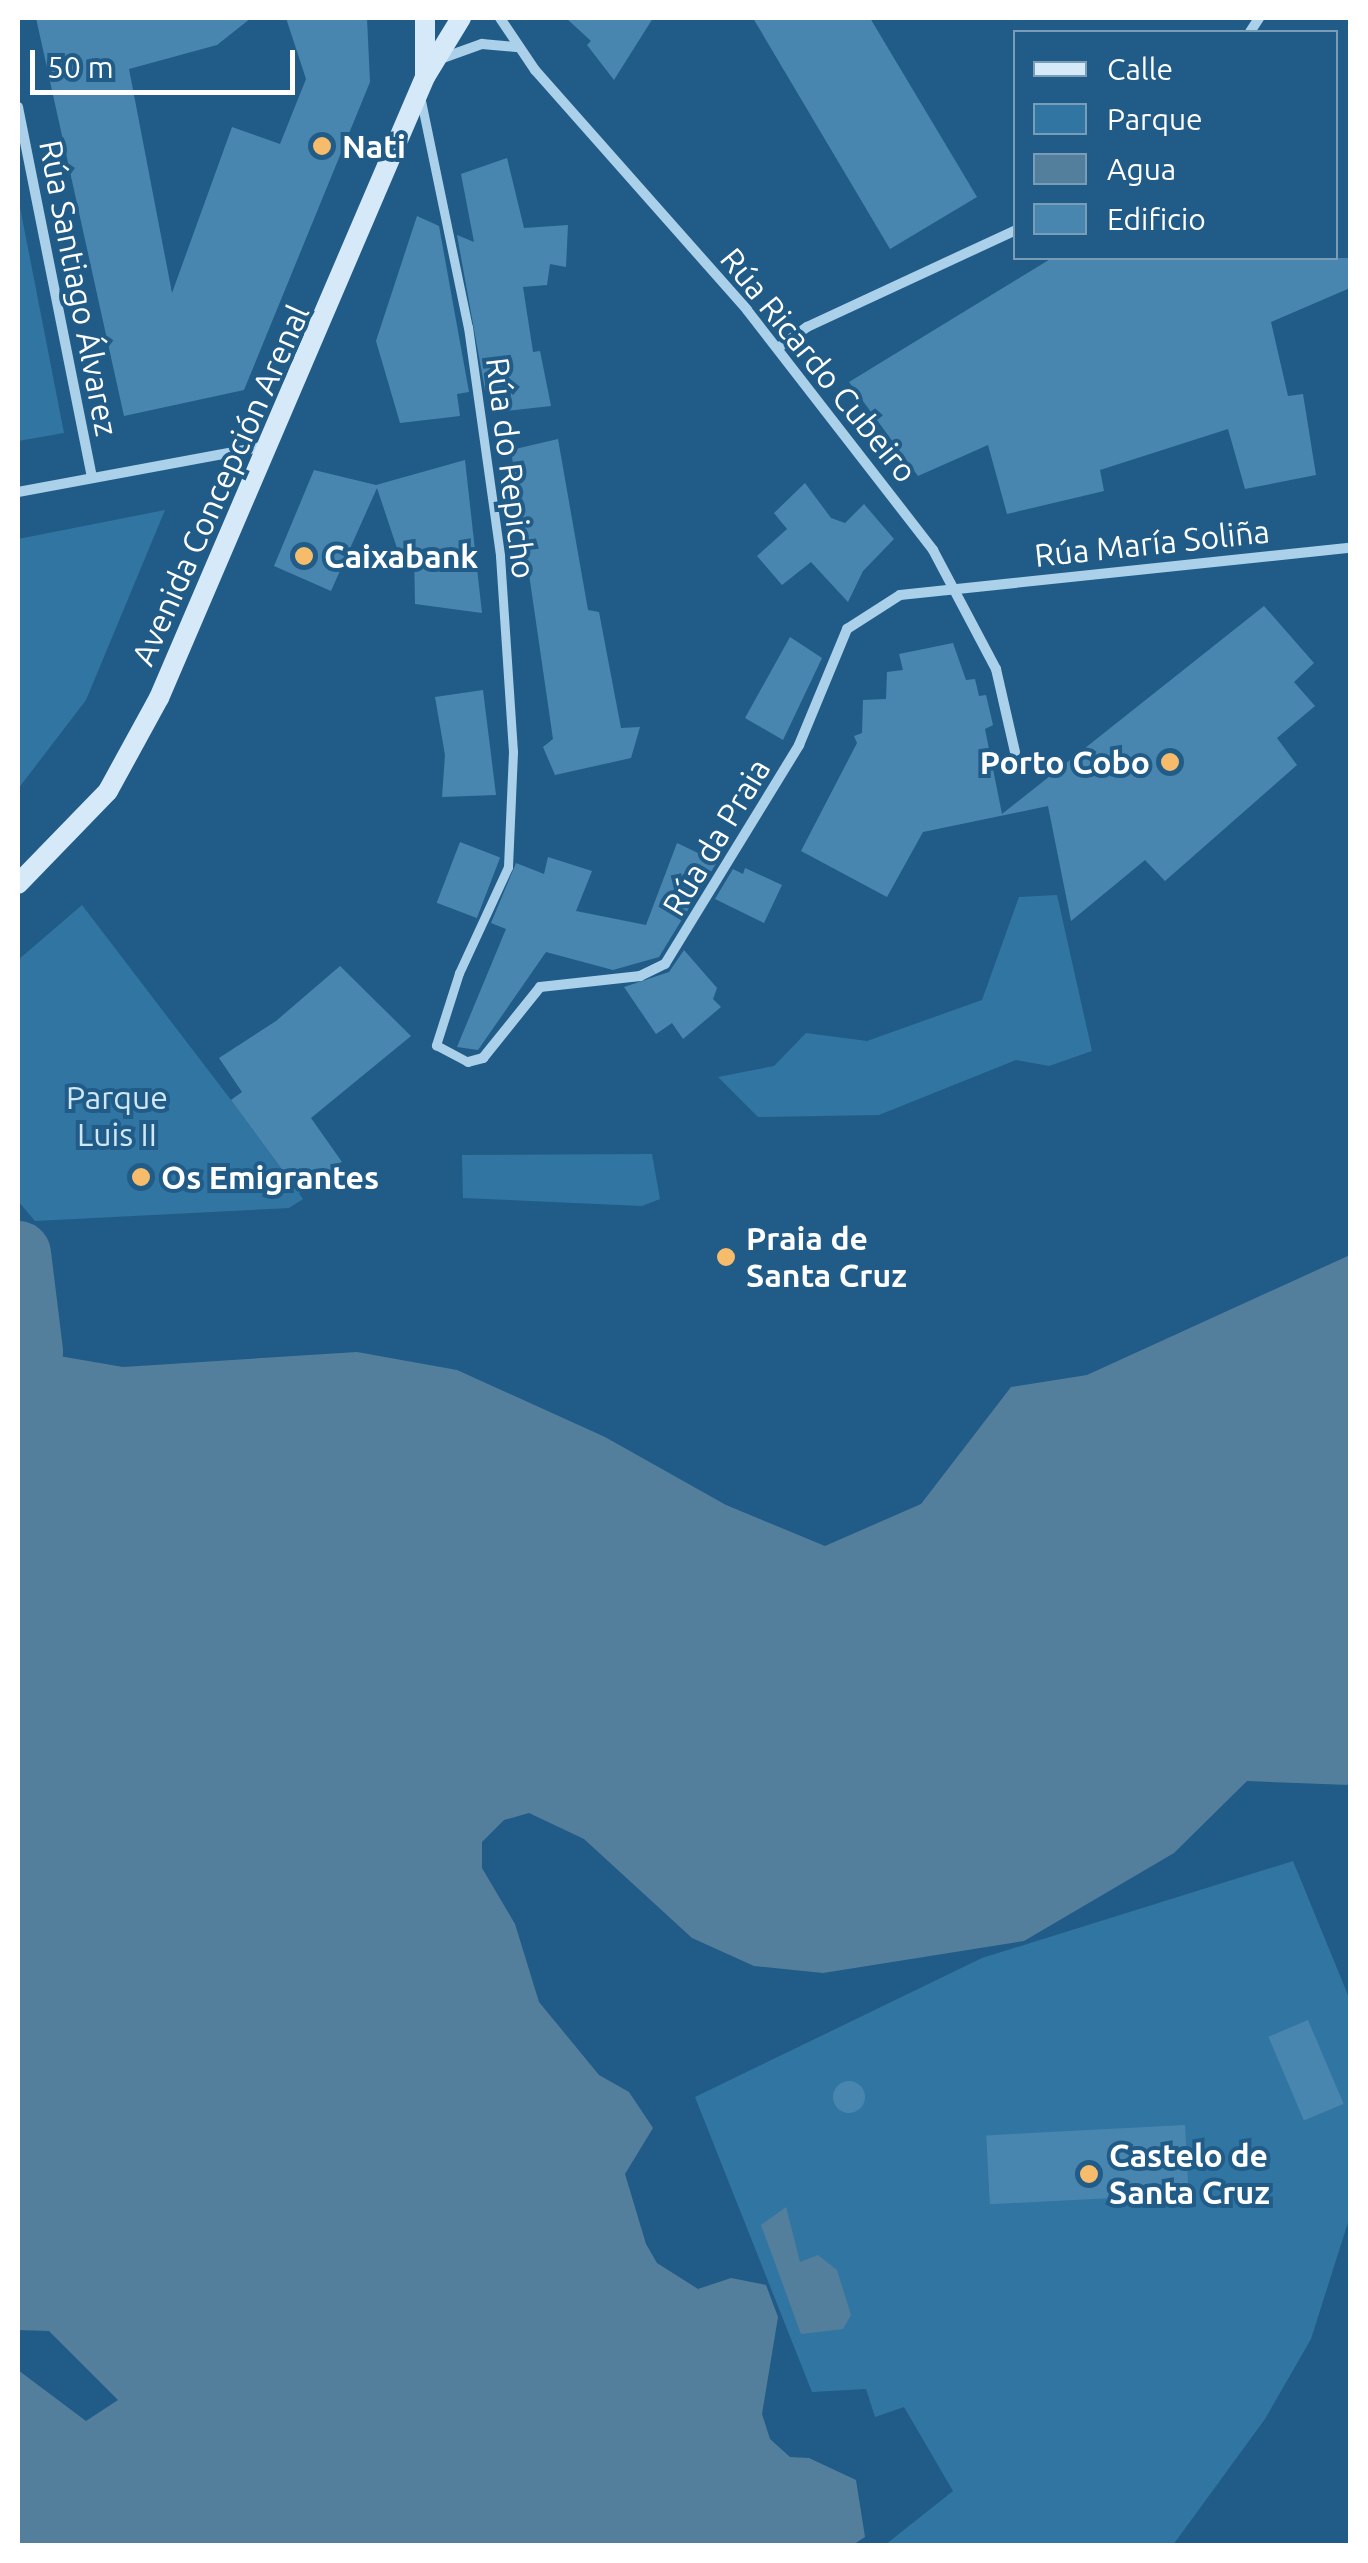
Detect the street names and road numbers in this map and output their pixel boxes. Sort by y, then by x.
street label: Rúa Santiago Álvarez [31,137,127,439]
street label: Rúa Ricardo Cubeiro [713,240,925,490]
street label: Avenida Concepción Arenal [123,299,317,671]
street label: Rúa do Repicho [478,355,544,581]
street label: Rúa María Soliña [1032,512,1272,574]
street label: Rúa da Praia [654,752,778,922]

